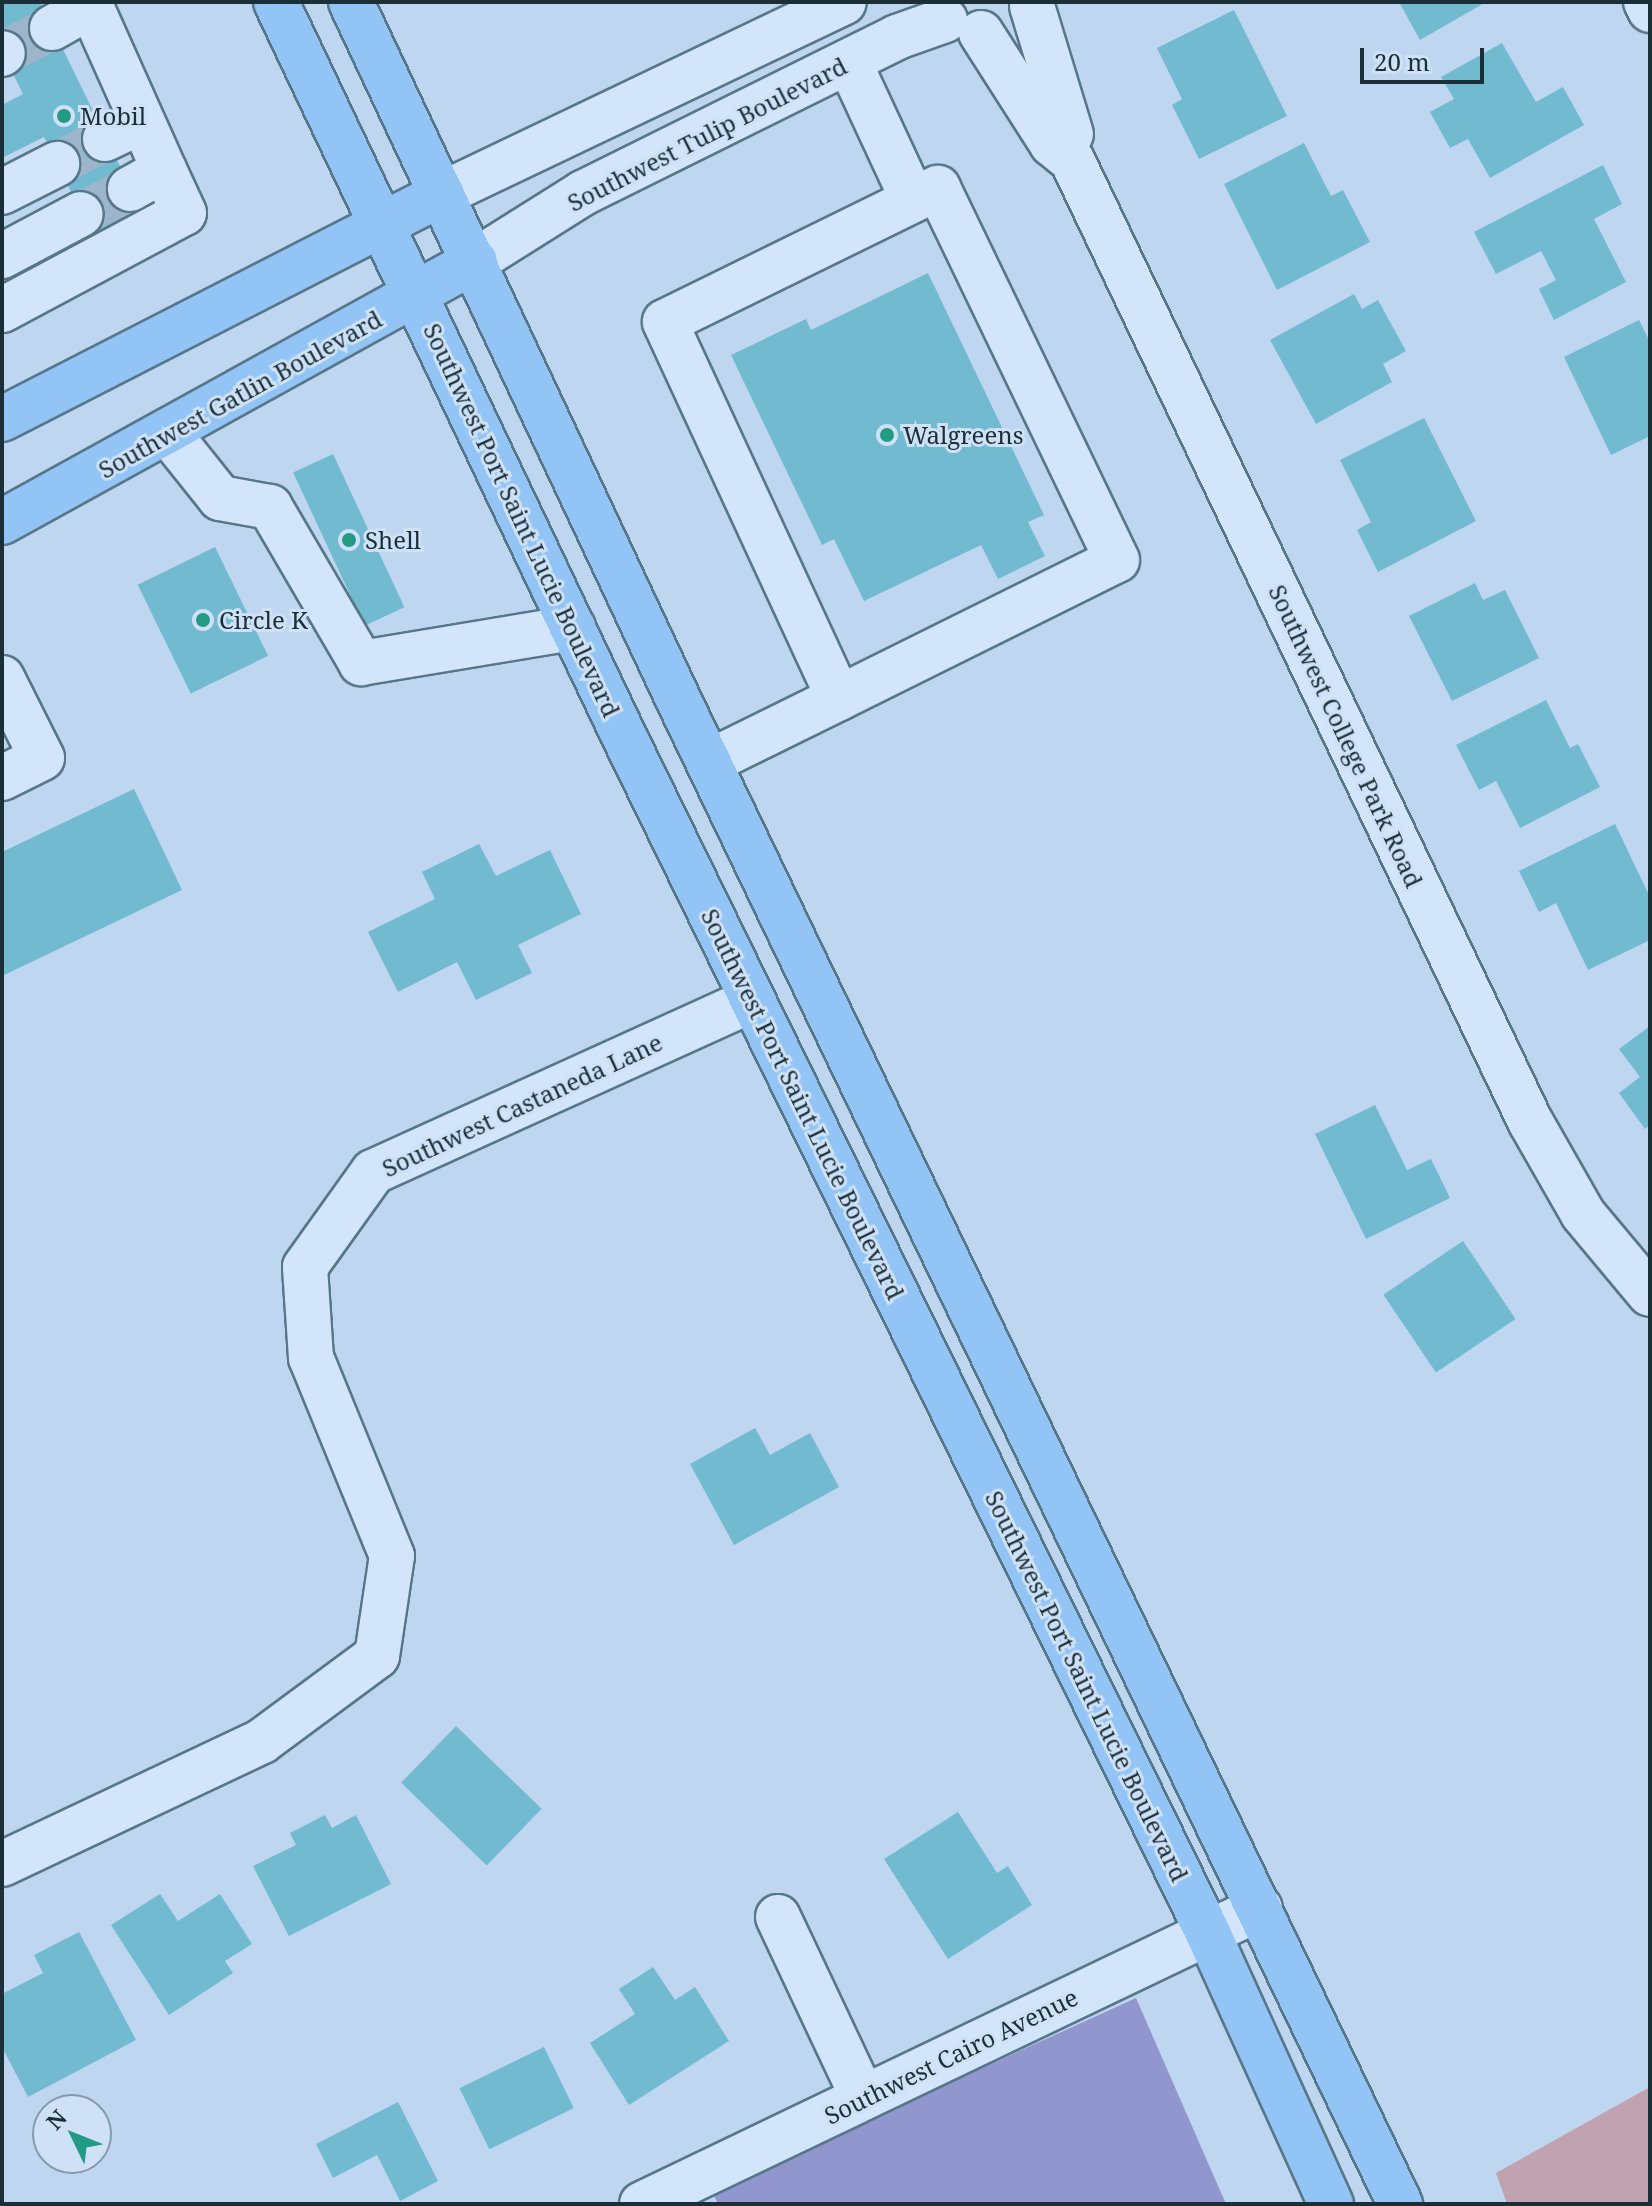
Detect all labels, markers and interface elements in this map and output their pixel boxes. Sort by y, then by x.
scale bar [1364,32,1488,82]
text: 20 m [1374,45,1430,78]
street label: Southwest Tulip Boulevard [563,51,851,217]
place label: Mobil [80,102,146,130]
marker: Mobil [55,107,73,125]
street label: Southwest Gatlin Boulevard [93,304,387,484]
street label: Southwest Port Saint Lucie Boulevard [418,319,626,721]
place label: Walgreens [903,421,1024,449]
marker: Walgreens [878,426,896,444]
place label: Shell [365,526,421,554]
marker: Shell [340,531,358,549]
street label: Southwest College Park Road [1263,580,1429,892]
place label: Circle K [219,606,308,634]
marker: Circle K [194,611,212,629]
street label: Southwest Port Saint Lucie Boulevard [696,904,910,1304]
street label: Southwest Castaneda Lane [377,1027,667,1183]
street label: Southwest Port Saint Lucie Boulevard [980,1486,1194,1886]
street label: Southwest Cairo Avenue [820,1982,1082,2130]
north arrow [32,2094,112,2174]
text: N [39,2102,73,2136]

